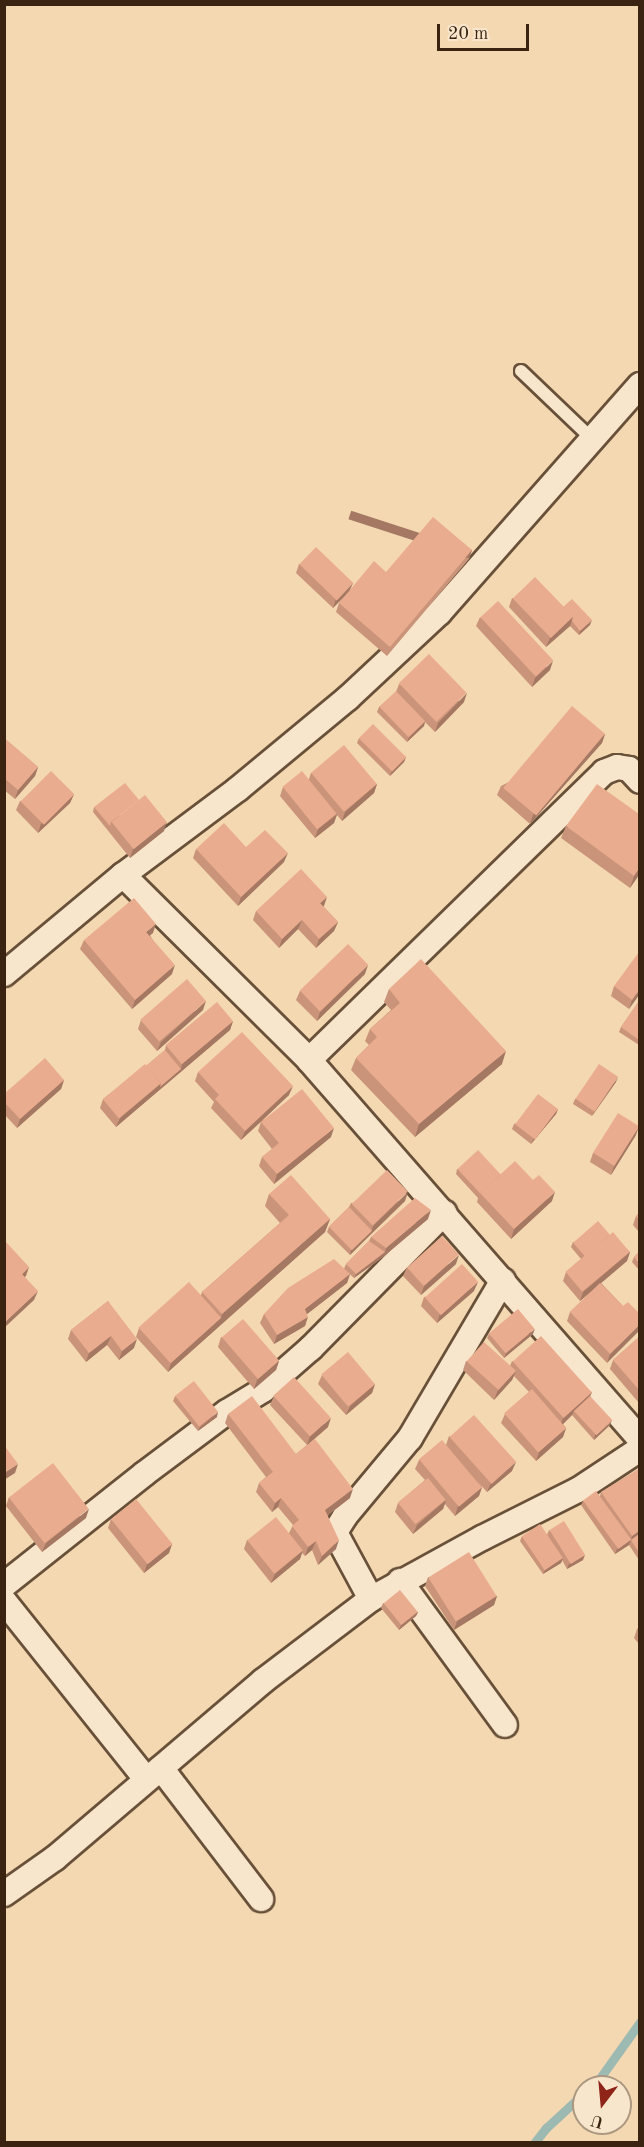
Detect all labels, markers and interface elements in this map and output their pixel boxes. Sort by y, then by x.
scale bar [440,12,532,50]
text: 20 m [448,25,488,43]
north arrow [572,2075,632,2135]
text: U [589,2111,606,2130]

